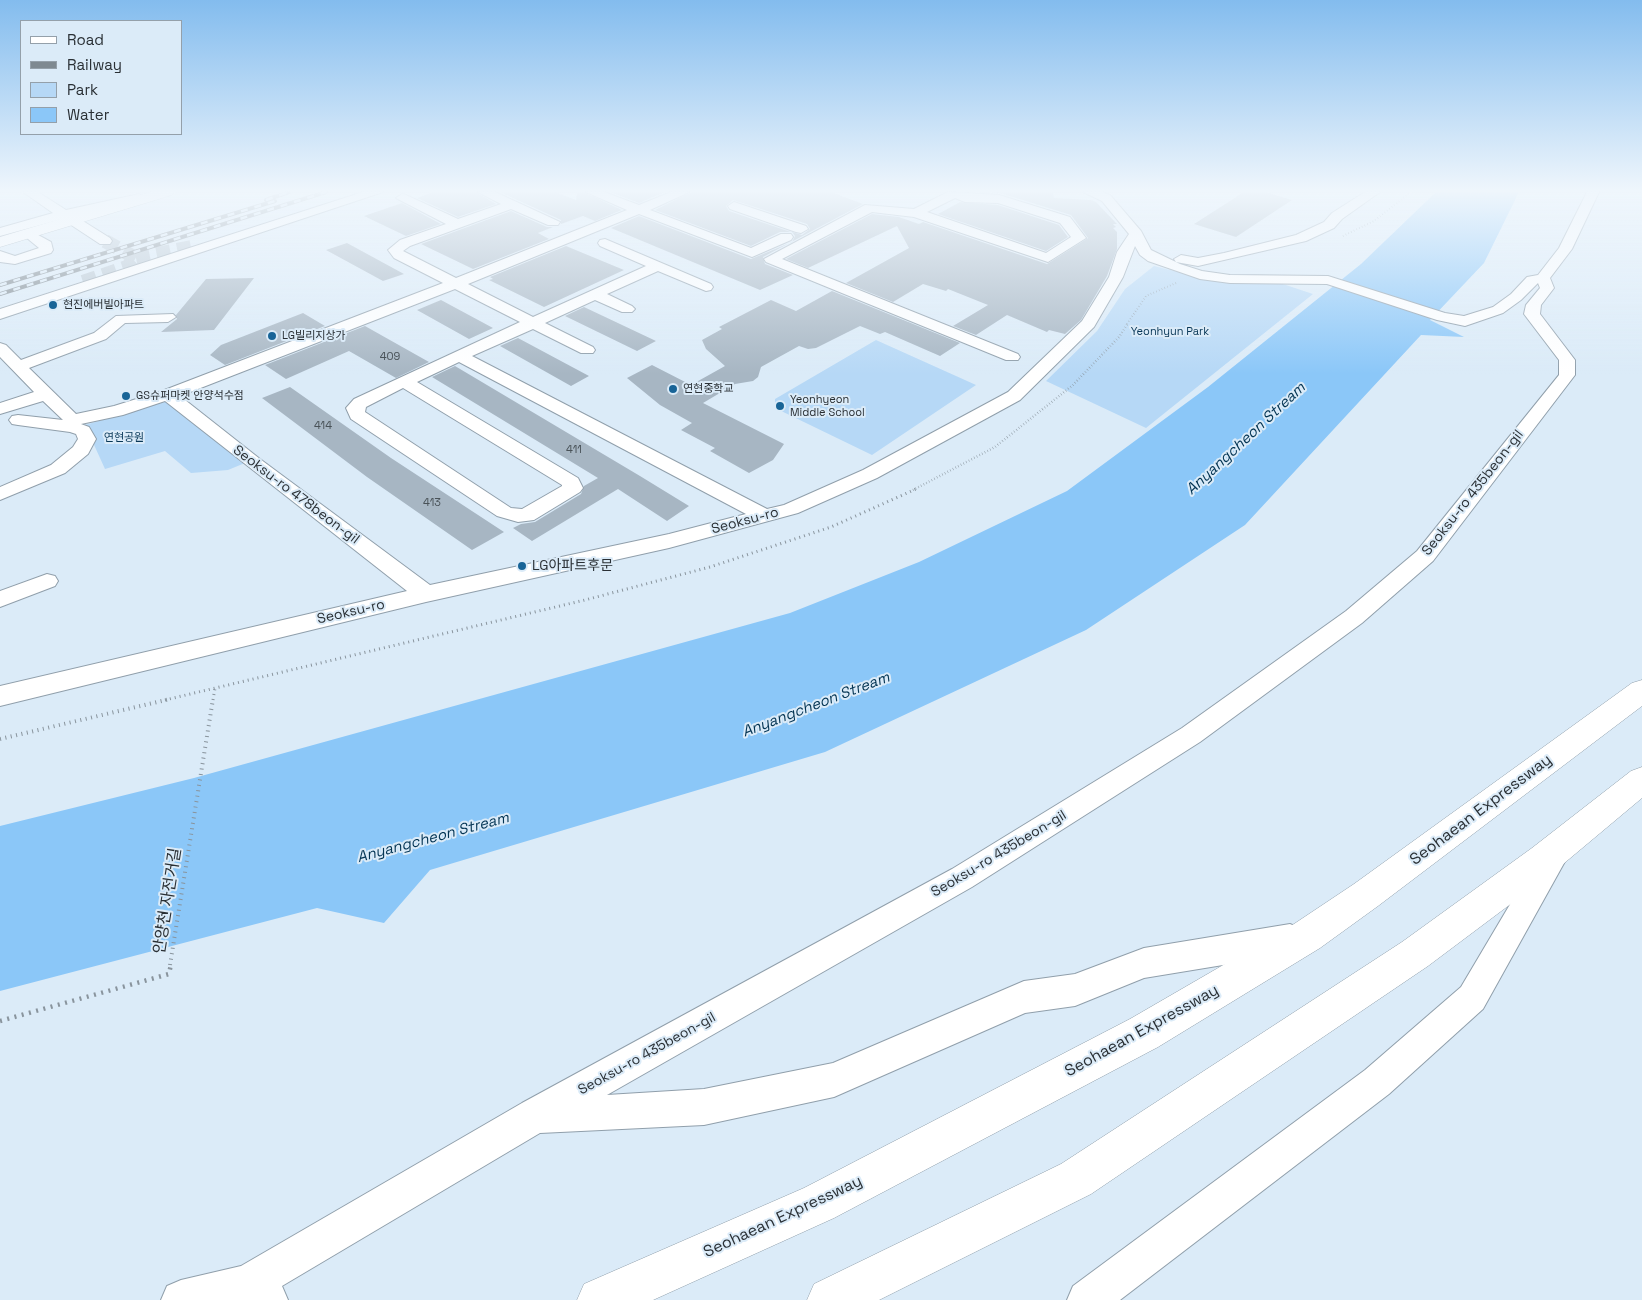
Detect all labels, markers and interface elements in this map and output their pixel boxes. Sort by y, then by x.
legend [20,20,182,135]
text: Road [67,30,104,49]
text: Railway [67,55,122,74]
text: Park [67,80,98,99]
text: Water [67,105,109,124]
place label: 현진에버빌아파트 [63,298,144,312]
marker: 현진에버빌아파트 [47,299,59,311]
park label: Yeonhyun Park [1131,325,1209,339]
place label: LG빌리지상가 [282,329,346,343]
marker: LG빌리지상가 [266,330,278,342]
house number: 409 [380,350,400,364]
water label: Anyangcheon Stream [1183,379,1309,499]
place label: 연현중학교 [683,382,734,396]
marker: 연현중학교 [667,383,679,395]
place label: GS슈퍼마켓 안양석수점 [136,389,244,403]
marker: GS슈퍼마켓 안양석수점 [120,390,132,402]
place label: Yeonhyeon Middle School [790,393,865,419]
marker: Yeonhyeon Middle School [774,400,786,412]
house number: 414 [314,419,332,433]
street label: Seoksu-ro 435beon-gil [1419,427,1527,559]
park label: 연현공원 [104,431,144,445]
street label: Seoksu-ro 478beon-gil [229,442,363,548]
house number: 411 [566,443,582,457]
house number: 413 [423,496,441,510]
street label: Seoksu-ro [710,504,780,538]
place label: LG아파트후문 [532,558,613,574]
marker: LG아파트후문 [516,560,528,572]
street label: Seoksu-ro [316,596,386,628]
water label: Anyangcheon Stream [740,669,892,741]
street label: Seohaean Expressway [1406,750,1556,870]
street label: Seoksu-ro 435beon-gil [928,807,1070,901]
water label: Anyangcheon Stream [355,809,511,867]
street label: 안양천 자전거길 [150,847,186,955]
street label: Seohaean Expressway [1062,981,1222,1081]
street label: Seoksu-ro 435beon-gil [575,1009,719,1099]
street label: Seohaean Expressway [701,1172,865,1262]

